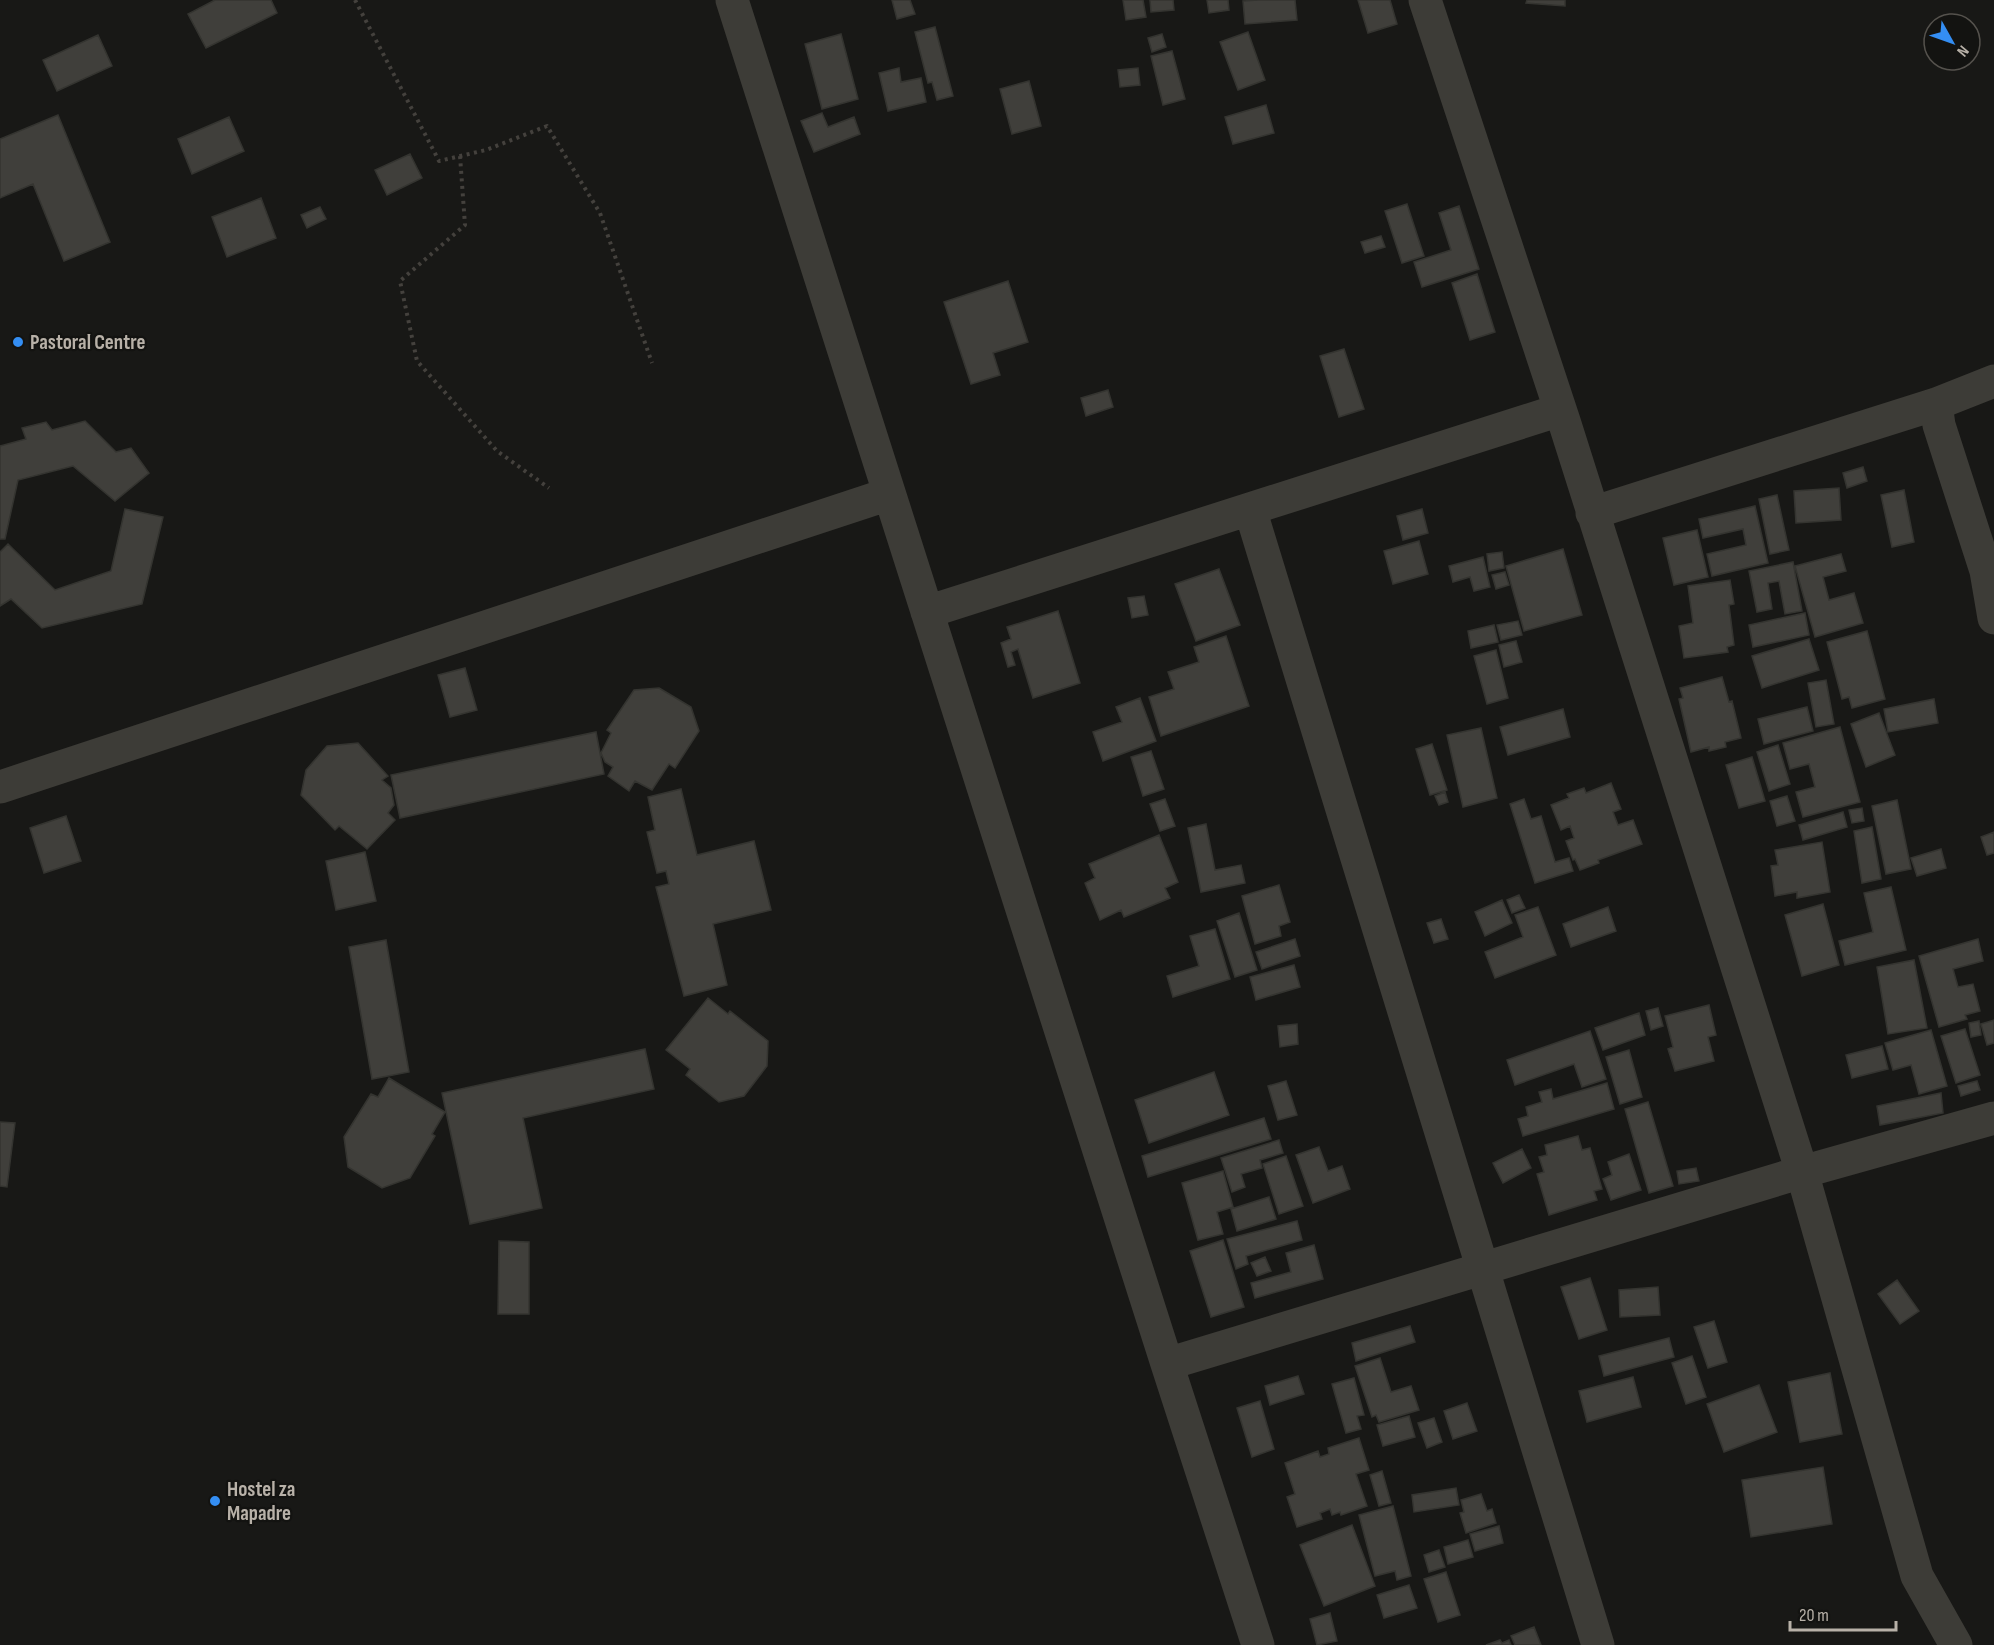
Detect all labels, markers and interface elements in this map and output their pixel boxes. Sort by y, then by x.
north arrow [1922,12,1982,72]
text: N [1952,41,1972,60]
place label: Pastoral Centre [30,330,145,355]
marker: Pastoral Centre [11,335,25,349]
place label: Hostel za Mapadre [227,1477,295,1526]
marker: Hostel za Mapadre [208,1494,222,1508]
scale bar [1790,1594,1896,1632]
text: 20 m [1799,1605,1829,1626]

